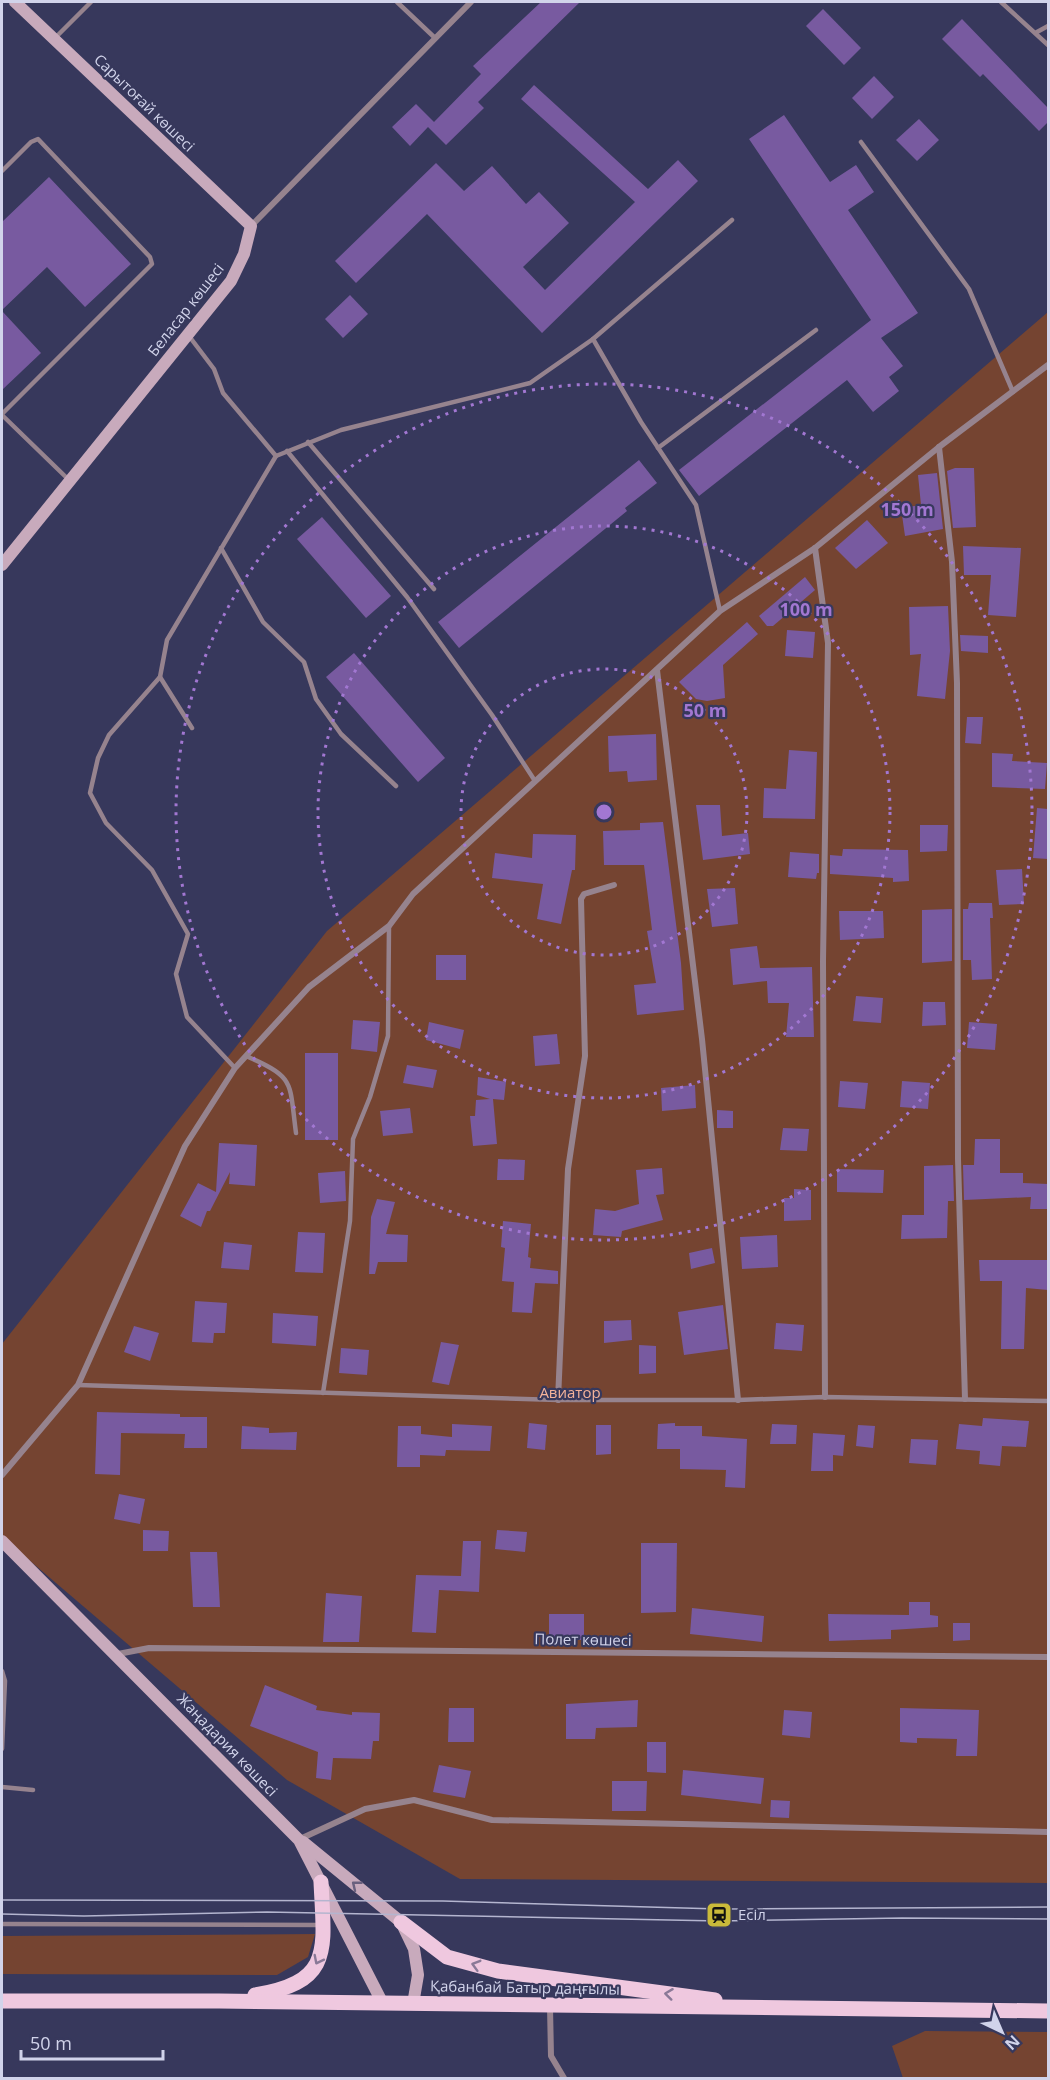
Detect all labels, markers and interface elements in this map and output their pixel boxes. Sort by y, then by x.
street label: Сарытоғай көшесі [90,49,199,155]
street label: Беласар көшесі [143,259,228,360]
text: 150 m [880,497,934,521]
text: 100 m [779,597,833,621]
text: 50 m [684,698,726,722]
centre of rings [594,802,614,822]
park label: Авиатор [539,1382,601,1402]
street label: Полет көшесі [534,1628,632,1650]
street label: Жаңадария көшесі [173,1688,282,1800]
one-way arrow [352,1881,363,1892]
station icon: Есіл [704,1900,734,1930]
place label: Есіл [738,1904,766,1924]
one-way arrow [314,1954,325,1964]
one-way arrow [472,1960,482,1972]
street label: Қабанбай Батыр даңғылы [430,1975,620,1999]
one-way arrow [664,1989,674,2001]
north arrow [972,2002,1032,2062]
scale bar [21,2023,164,2061]
text: N [1000,2030,1025,2055]
text: 50 m [30,2031,72,2055]

